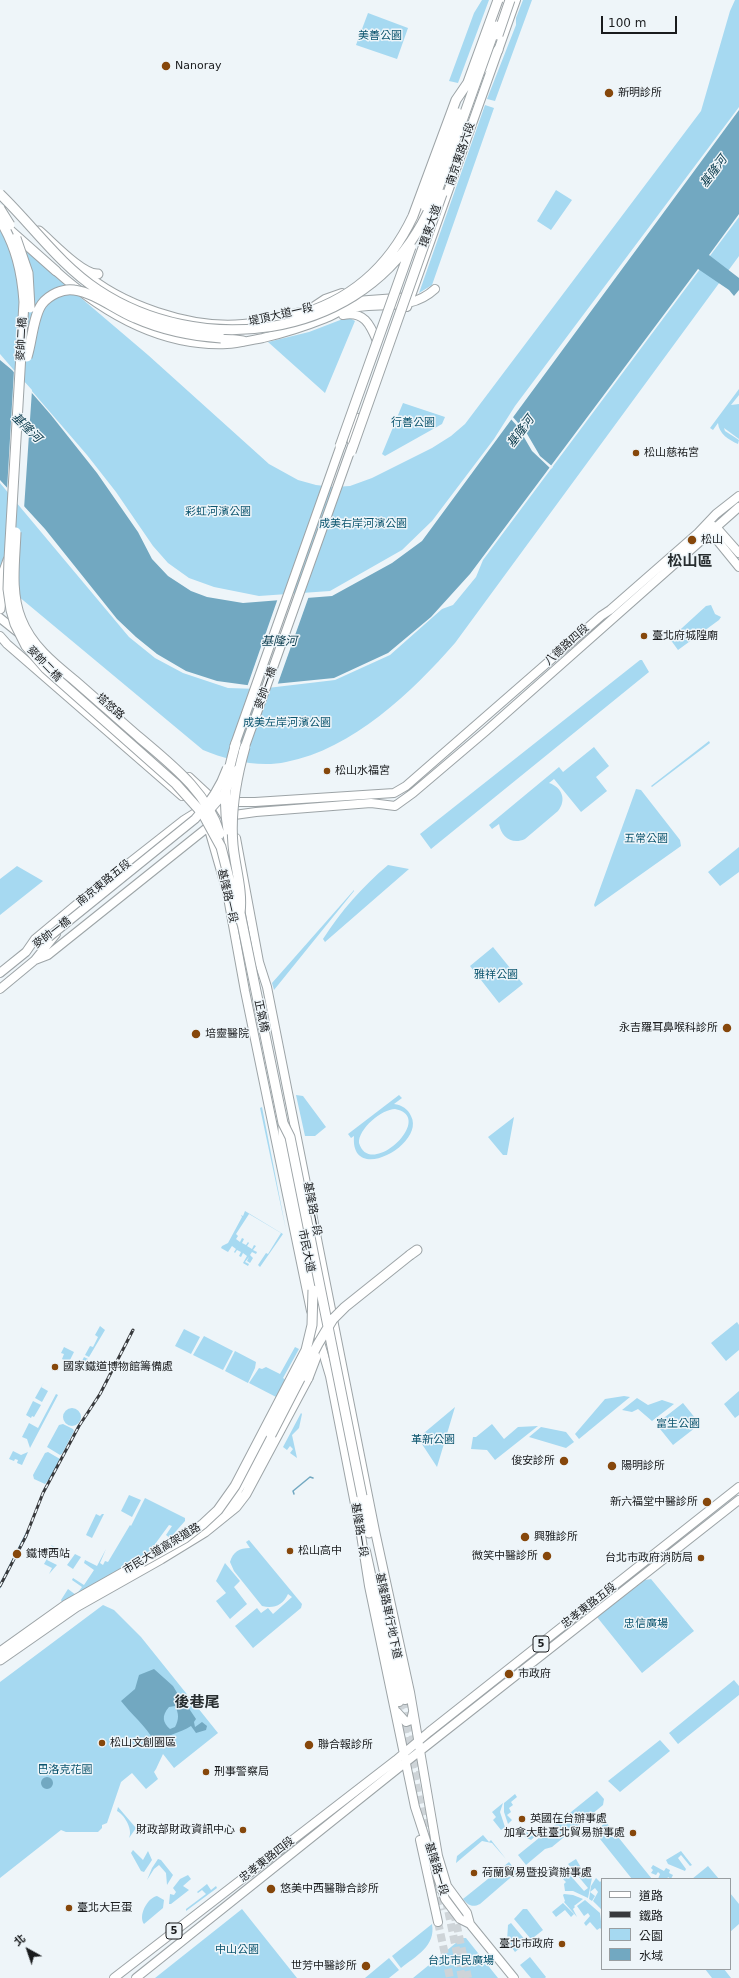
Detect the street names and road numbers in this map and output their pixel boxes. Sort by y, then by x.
street label: 南京東路六段 [444,121,478,187]
street label: 環東大道 [418,203,444,249]
street label: 堤頂大道一段 [247,301,315,329]
street label: 麥帥二橋 [14,317,30,361]
street label: 八德路四段 [542,622,592,668]
street label: 麥帥二橋 [24,644,64,684]
street label: 麥帥一橋 [252,665,280,711]
street label: 塔悠路 [93,691,127,723]
street label: 南京東路五段 [74,857,134,909]
street label: 基隆路一段 [214,868,240,924]
street label: 麥帥一橋 [30,914,74,952]
street label: 正氣橋 [251,998,271,1034]
street label: 基隆路一段 [300,1181,324,1237]
street label: 市民大道 [295,1228,317,1274]
street label: 基隆路一段 [348,1502,370,1558]
street label: 市民大道高架道路 [121,1521,203,1577]
street label: 基隆路車行地下道 [372,1572,404,1660]
street label: 忠孝東路五段 [559,1580,619,1632]
road number: 5 [533,1636,549,1652]
street label: 忠孝東路四段 [237,1834,297,1886]
street label: 基隆路一段 [422,1841,450,1897]
road number: 5 [166,1923,182,1939]

